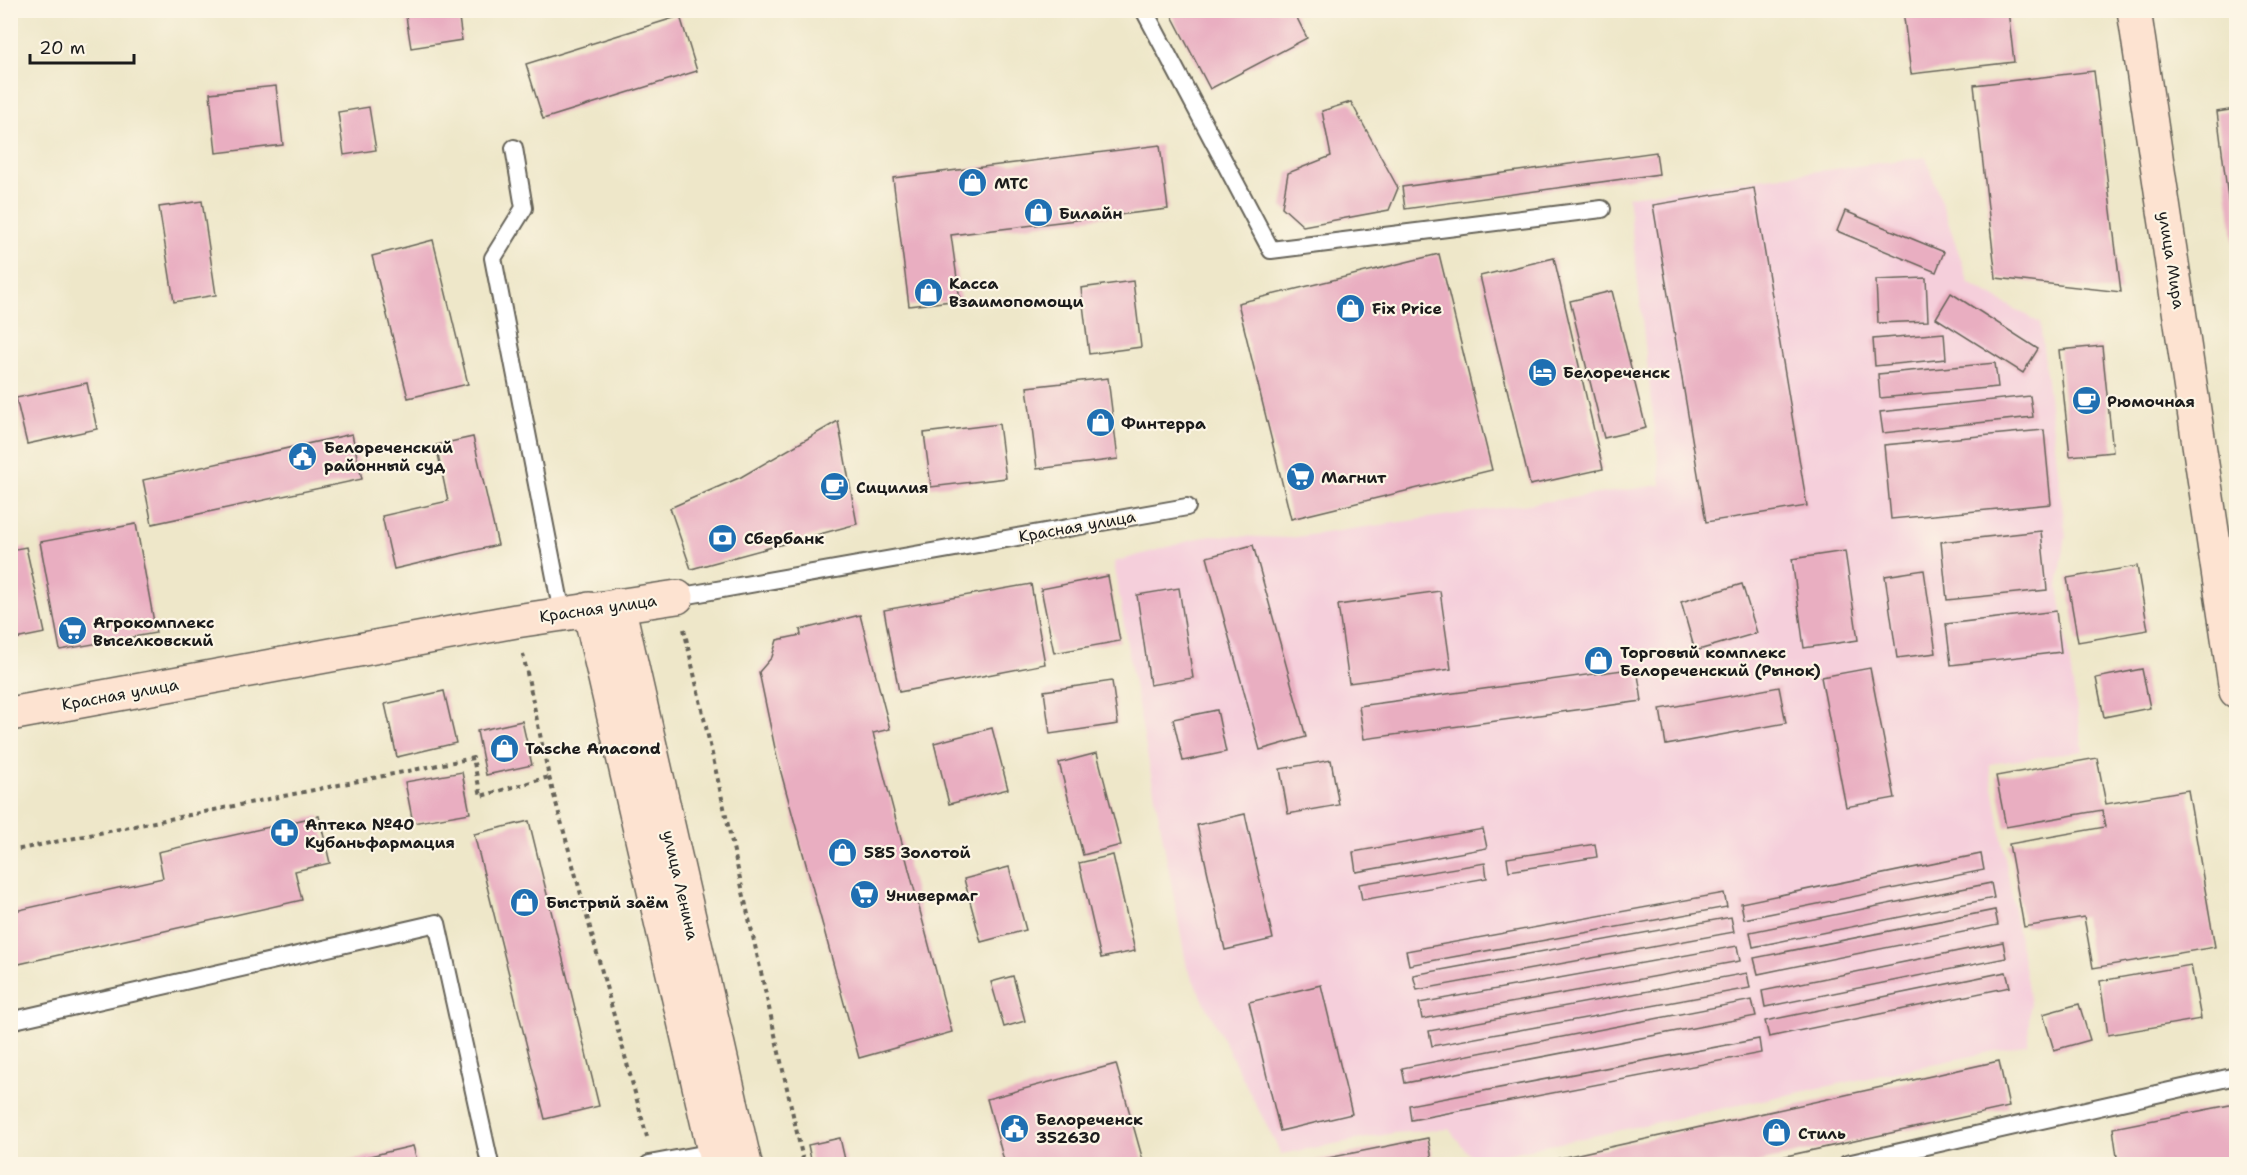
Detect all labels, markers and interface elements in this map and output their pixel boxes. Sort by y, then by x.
scale bar [30,27,134,65]
text: 20 m [39,36,85,60]
shop icon: МТС [957,167,989,199]
place label: МТС [994,173,1029,194]
shop icon: Билайн [1022,197,1054,229]
place label: Билайн [1059,203,1123,224]
street label: улица Мира [2153,210,2190,310]
place label: Касса Взаимопомощи [949,273,1084,312]
shop icon: Касса Взаимопомощи [912,276,944,308]
shop icon: Fix Price [1335,292,1367,324]
place label: Fix Price [1372,298,1442,319]
hotel icon: Белореченск [1526,356,1558,388]
place label: Белореченск [1563,362,1670,383]
cafe icon: Рюмочная [2070,385,2102,417]
place label: Рюмочная [2107,391,2195,412]
shop icon: Финтерра [1084,407,1116,439]
place label: Финтерра [1121,413,1206,434]
place label: Белореченский районный суд [324,437,453,476]
public building icon: Белореченский районный суд [287,440,319,472]
supermarket icon: Магнит [1284,461,1316,493]
place label: Магнит [1321,467,1387,488]
cafe icon: Сицилия [819,471,851,503]
place label: Сицилия [856,477,929,498]
street label: Красная улица [1017,506,1137,547]
bank icon: Сбербанк [707,522,739,554]
place label: Сбербанк [744,528,824,549]
street label: Красная улица [538,590,658,627]
place label: Агрокомплекс Выселковский [93,612,214,651]
supermarket icon: Агрокомплекс Выселковский [56,615,88,647]
place label: Торговый комплекс Белореченский (Рынок) [1620,642,1821,681]
shop icon: Торговый комплекс Белореченский (Рынок) [1583,645,1615,677]
street label: Красная улица [60,674,180,715]
shop icon: Tasche Anacond [488,732,520,764]
place label: Tasche Anacond [525,738,661,759]
place label: Аптека №40 Кубаньфармация [305,814,455,853]
pharmacy icon: Аптека №40 Кубаньфармация [268,817,300,849]
street label: улица Ленина [658,828,703,942]
shop icon: 585 Золотой [827,836,859,868]
place label: 585 Золотой [864,842,971,863]
supermarket icon: Универмаг [849,879,881,911]
place label: Универмаг [886,885,979,906]
shop icon: Быстрый заём [509,886,541,918]
place label: Быстрый заём [546,892,669,913]
place label: Белореченск 352630 [1036,1109,1143,1148]
public building icon: Белореченск 352630 [999,1112,1031,1144]
shop icon: Стиль [1761,1117,1793,1149]
place label: Стиль [1798,1123,1846,1144]

